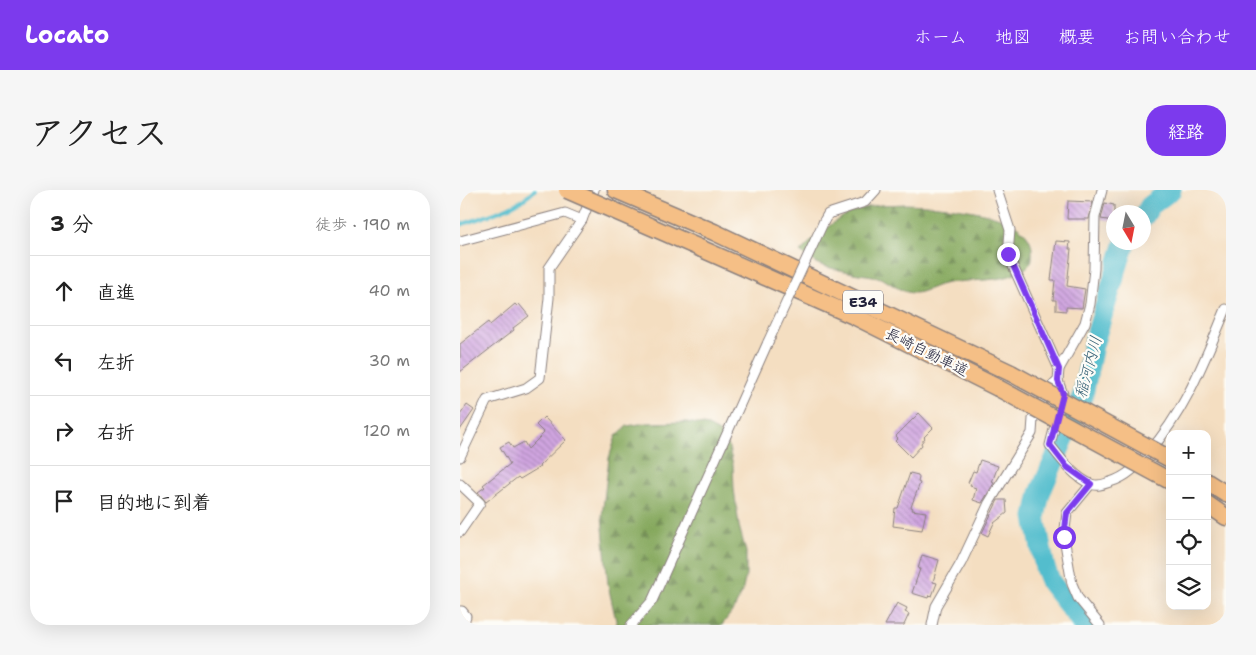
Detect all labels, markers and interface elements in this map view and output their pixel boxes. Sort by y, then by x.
text: Locato [25,19,109,51]
text: ホーム [914,25,967,49]
text: 地図 [995,25,1031,49]
text: 概要 [1059,25,1095,49]
text: お問い合わせ [1123,25,1231,49]
button: 経路 [1146,105,1226,156]
text: アクセス [30,109,168,156]
north arrow [1106,205,1151,250]
text: 3 分 [50,210,93,238]
text: 徒歩 · 190 m [315,214,410,235]
route end [997,243,1020,266]
icon: ahead [50,277,78,305]
text: 直進 [97,280,135,305]
text: 40 m [368,280,410,301]
road number: E34 [843,290,883,314]
street label: 長崎自動車道 [882,323,972,381]
water label: 稲河内川 [1070,333,1106,401]
icon: left [50,347,78,375]
text: 左折 [97,350,135,375]
text: 30 m [369,350,410,371]
icon: right [50,417,78,445]
text: 右折 [97,420,135,445]
text: 120 m [363,420,410,441]
map controls [1166,430,1211,610]
button: + [1166,430,1211,475]
button: − [1166,475,1211,520]
icon: arrive [50,487,78,515]
text: 目的地に到着 [97,490,211,515]
button: locate [1166,520,1211,565]
route start [1053,526,1076,549]
button: layers [1166,565,1211,610]

